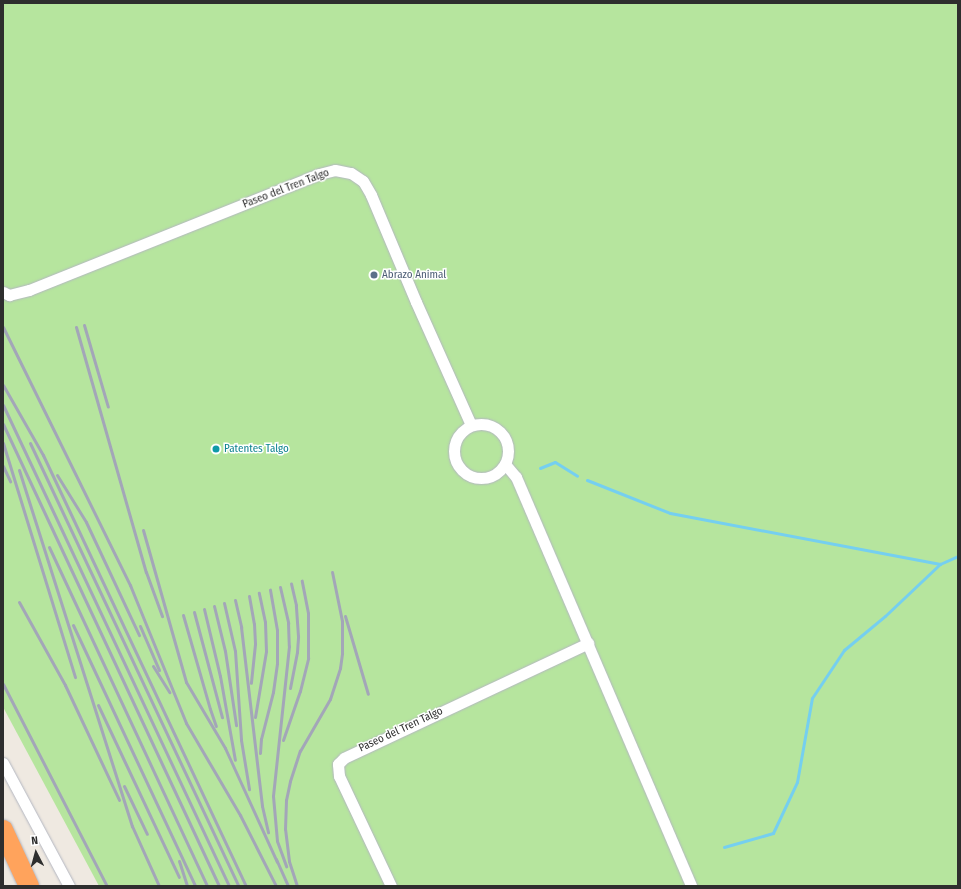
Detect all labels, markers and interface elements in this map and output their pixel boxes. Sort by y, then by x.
street label: Paseo del Tren Talgo [241,166,331,212]
place label: Abrazo Animal [382,268,446,282]
marker: Abrazo Animal [369,270,379,280]
place label: Patentes Talgo [224,442,289,456]
marker: Patentes Talgo [211,444,221,454]
street label: Paseo del Tren Talgo [357,705,445,755]
north arrow [16,833,56,873]
text: N [31,834,39,847]

